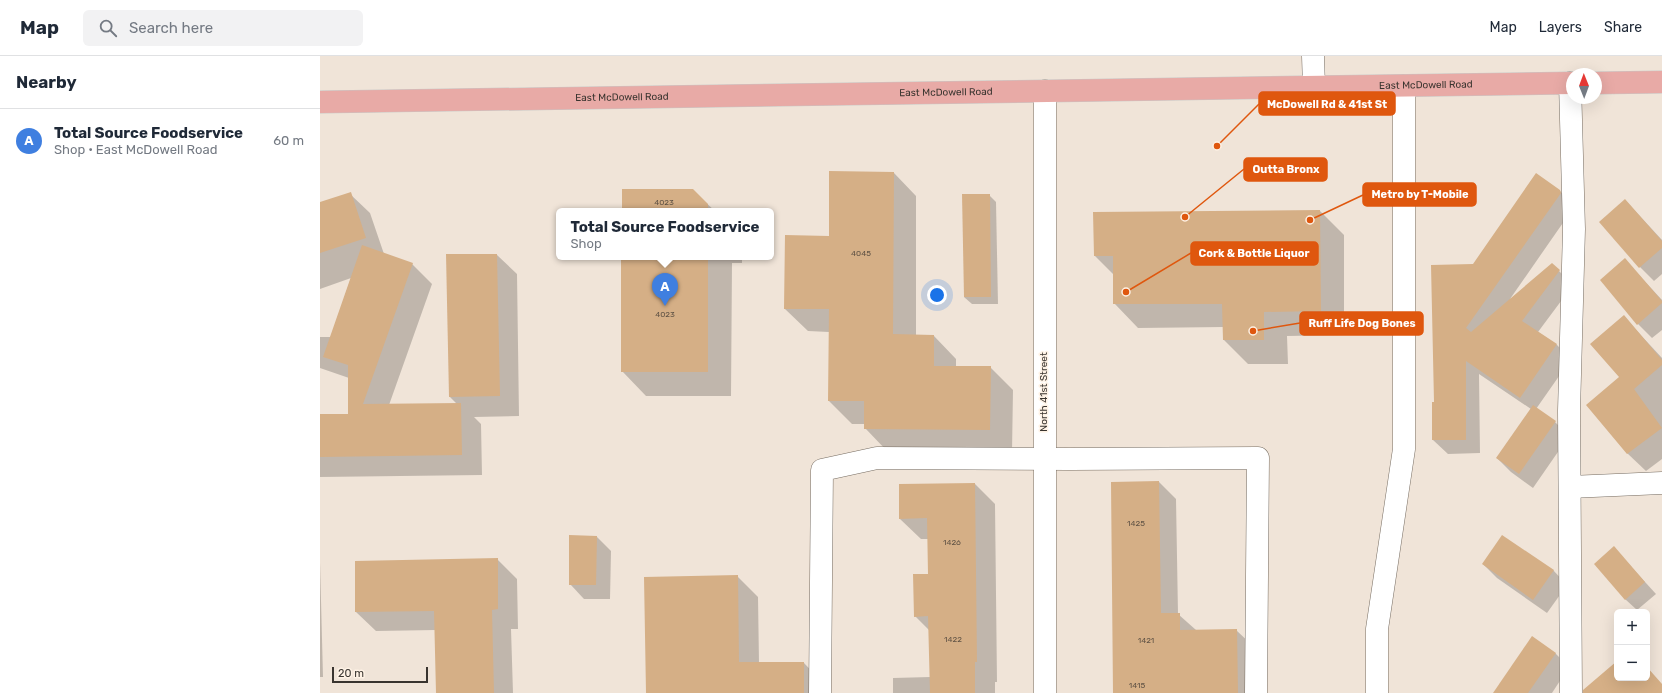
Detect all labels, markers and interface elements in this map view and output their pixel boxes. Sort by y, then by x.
search box [83,10,363,46]
text: Map [20,16,59,39]
icon: search [97,17,119,39]
text: Search here [129,19,213,37]
text: Map [1490,19,1517,36]
text: Layers [1539,19,1582,36]
text: Share [1604,19,1642,36]
north arrow [1566,68,1602,104]
text: Nearby [16,72,77,92]
street label: East McDowell Road [1379,79,1473,92]
street label: East McDowell Road [899,86,993,99]
street label: East McDowell Road [575,91,669,104]
callout: McDowell Rd & 41st St [1259,92,1395,115]
text: McDowell Rd & 41st St [1267,98,1387,111]
text: Total Source Foodservice [54,124,243,142]
text: A [24,133,34,148]
text: 60 m [273,133,304,148]
text: Shop · East McDowell Road [54,142,217,157]
callout: Outta Bronx [1244,158,1327,181]
text: Outta Bronx [1253,163,1320,176]
callout: Metro by T-Mobile [1363,183,1476,206]
text: Metro by T-Mobile [1372,188,1469,201]
house number: 4023 [654,198,674,207]
popup [556,208,774,260]
text: Total Source Foodservice [571,218,759,236]
text: Shop [571,236,602,251]
callout: Cork & Bottle Liquor [1191,242,1318,265]
text: Cork & Bottle Liquor [1199,247,1309,260]
house number: 4045 [851,249,871,258]
pin: A [652,273,678,306]
your location [927,285,947,305]
house number: 4023 [655,310,675,319]
callout: Ruff Life Dog Bones [1300,312,1423,335]
text: Ruff Life Dog Bones [1308,317,1416,330]
street label: North 41st Street [1038,352,1050,432]
house number: 1425 [1127,519,1145,528]
house number: 1426 [943,538,961,547]
map controls [1614,609,1650,681]
button: + [1614,609,1650,645]
house number: 1422 [944,635,962,644]
house number: 1421 [1138,636,1154,645]
button: − [1614,645,1650,681]
scale bar [332,665,428,684]
text: 20 m [338,667,364,680]
house number: 1415 [1129,681,1145,690]

